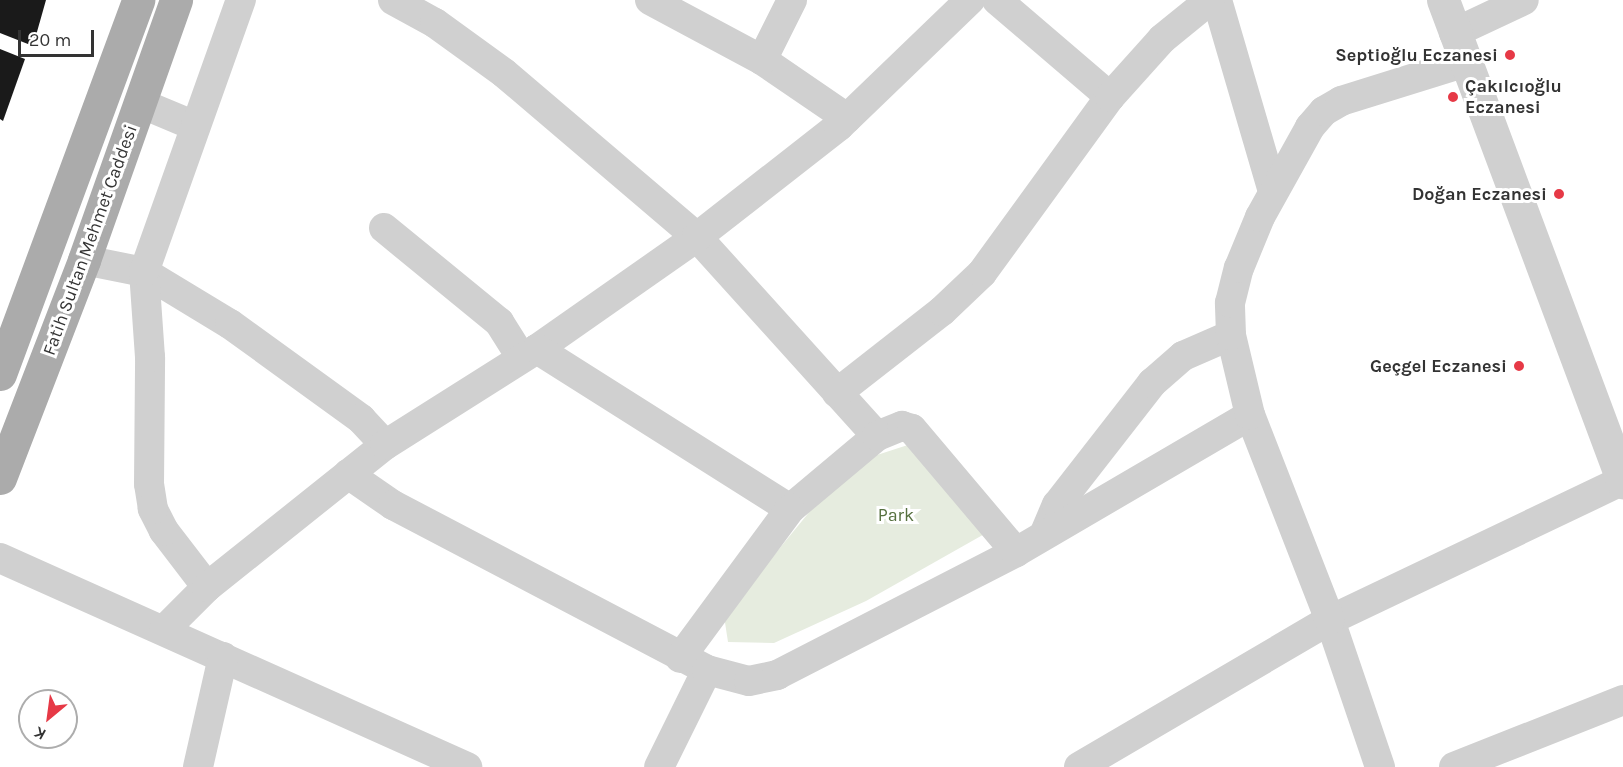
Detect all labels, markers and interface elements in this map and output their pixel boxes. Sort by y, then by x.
scale bar [21,18,98,56]
text: 20 m [29,29,71,51]
place label: Septioğlu Eczanesi [1335,44,1498,66]
marker: Septioğlu Eczanesi [1503,48,1517,62]
place label: Çakılcıoğlu Eczanesi [1465,76,1562,118]
marker: Çakılcıoğlu Eczanesi [1446,90,1460,104]
street label: Fatih Sultan Mehmet Caddesi [38,122,142,358]
place label: Doğan Eczanesi [1412,183,1547,205]
marker: Doğan Eczanesi [1552,187,1566,201]
place label: Geçgel Eczanesi [1370,355,1507,377]
marker: Geçgel Eczanesi [1512,359,1526,373]
park label: Park [878,504,914,526]
north arrow [18,689,78,749]
text: K [31,723,49,744]

